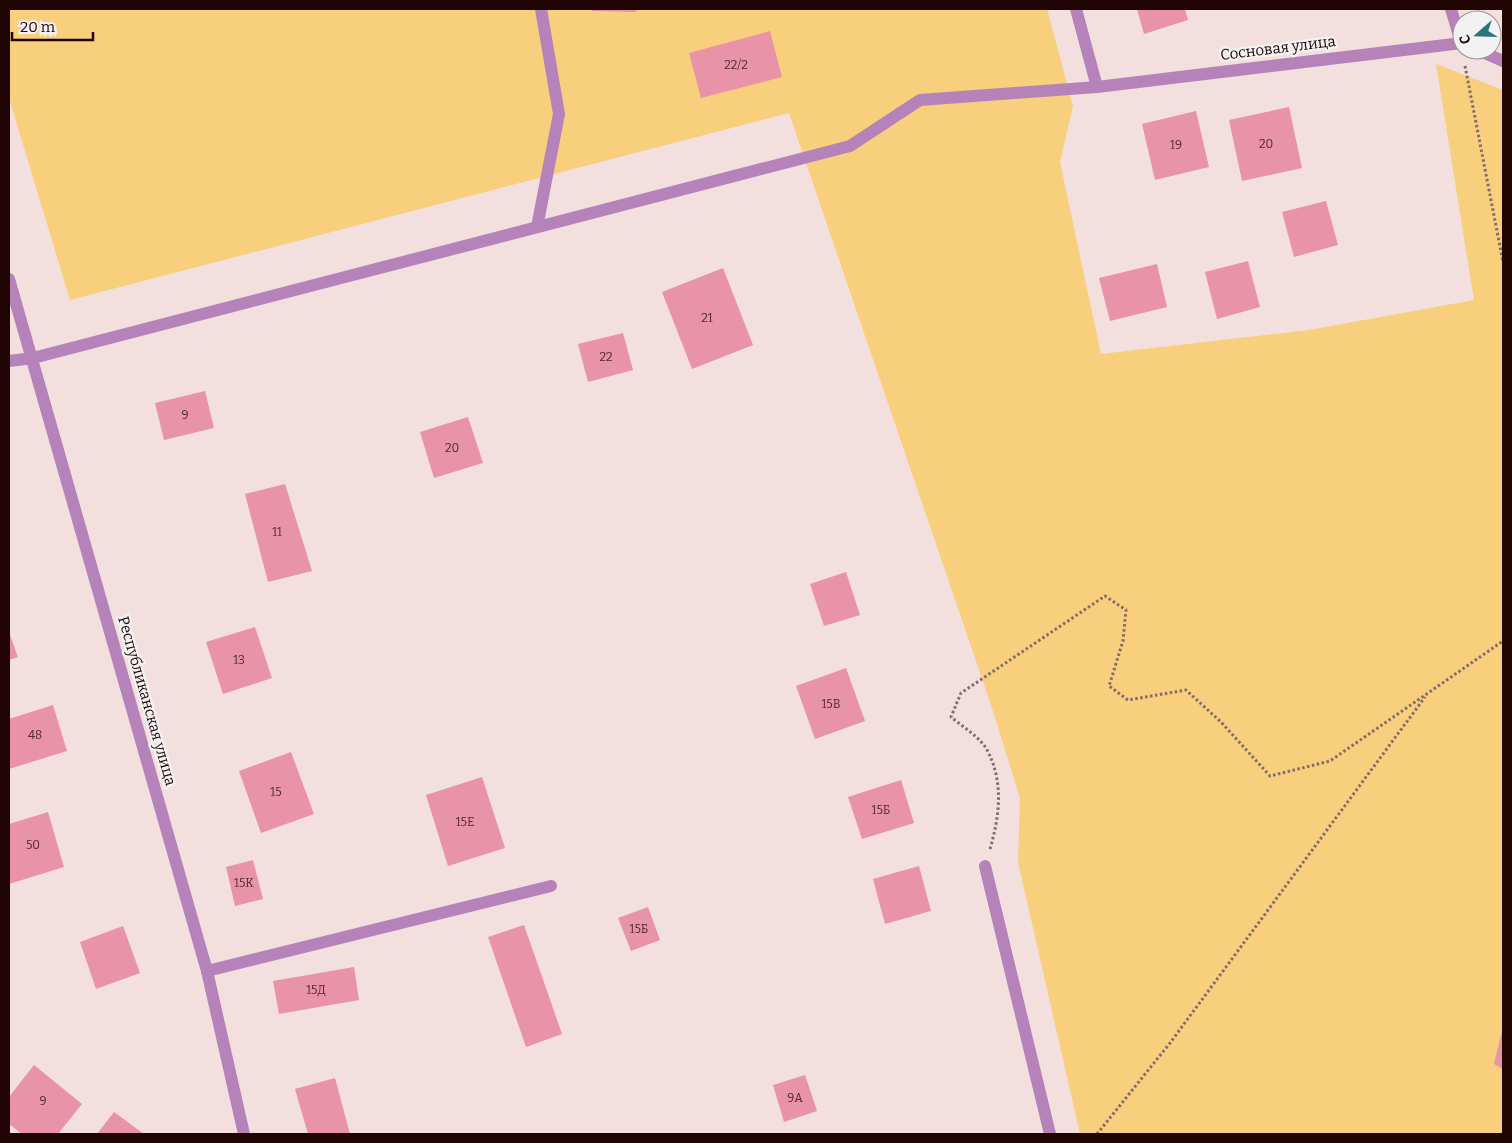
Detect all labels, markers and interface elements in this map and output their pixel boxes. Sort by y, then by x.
scale bar [12,10,94,42]
north arrow [1452,10,1502,60]
text: 20 m [20,18,56,36]
street label: Сосновая улица [1219,32,1337,64]
text: С [1456,32,1475,46]
house number: 22/2 [724,58,748,72]
house number: 20 [1259,137,1273,151]
house number: 19 [1170,138,1182,152]
house number: 21 [701,311,713,325]
house number: 22 [599,350,613,364]
house number: 9 [181,408,189,422]
house number: 20 [445,441,459,455]
house number: 11 [272,525,282,539]
street label: Республиканская улица [114,614,180,788]
house number: 13 [233,653,245,667]
house number: 15В [821,697,841,711]
house number: 48 [28,728,42,742]
house number: 15 [270,785,282,799]
house number: 15Б [872,803,890,817]
house number: 15Е [456,815,474,829]
house number: 50 [26,838,40,852]
house number: 15К [234,876,254,890]
house number: 15Б [630,922,648,936]
house number: 15Д [306,983,326,997]
house number: 9А [787,1091,803,1105]
house number: 9 [39,1094,47,1108]

